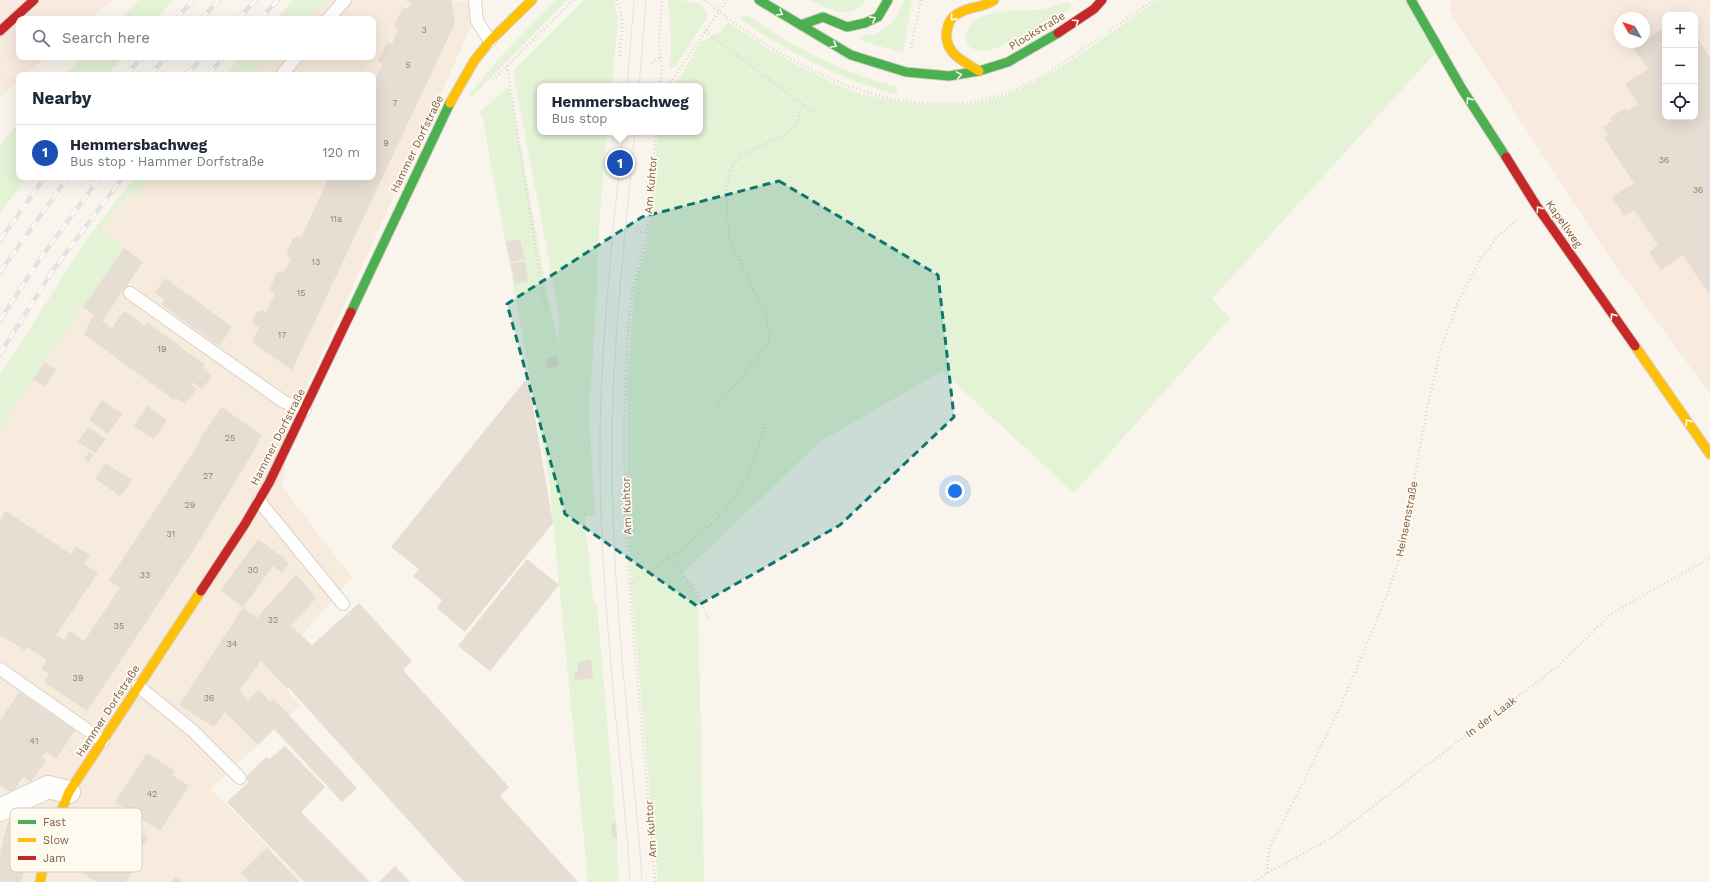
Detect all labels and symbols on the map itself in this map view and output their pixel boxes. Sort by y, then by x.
one-way arrow [776,8,783,15]
street label: Plockstraße [1007,9,1067,53]
north arrow [1614,12,1650,48]
one-way arrow [950,13,958,21]
one-way arrow [869,16,876,24]
one-way arrow [1072,19,1079,26]
house number: 3 [421,25,427,35]
one-way arrow [830,41,837,48]
house number: 5 [405,60,411,70]
one-way arrow [956,71,962,79]
street label: Hammer Dorfstraße [388,93,446,195]
one-way arrow [1466,97,1473,104]
house number: 7 [392,98,398,108]
house number: 9 [383,138,389,148]
pin: 1 [607,148,633,178]
street label: Am Kuhtor [642,155,660,214]
house number: 36 [1659,155,1669,165]
house number: 36 [1693,185,1703,195]
street label: Kapellweg [1543,198,1585,250]
one-way arrow [1536,206,1544,213]
house number: 11a [330,214,342,224]
house number: 13 [312,257,320,267]
house number: 15 [297,288,305,298]
one-way arrow [1611,313,1618,320]
house number: 17 [278,330,286,340]
house number: 19 [157,344,167,354]
street label: Hammer Dorfstraße [248,386,308,488]
one-way arrow [1686,420,1693,427]
house number: 25 [225,433,235,443]
house number: 27 [203,471,213,481]
street label: Am Kuhtor [619,476,635,535]
street label: Heinsenstraße [1393,480,1421,558]
your location [945,481,965,501]
house number: 29 [185,500,195,510]
house number: 31 [167,529,175,539]
house number: 30 [248,565,259,575]
house number: 33 [140,570,150,580]
house number: 32 [268,615,278,625]
house number: 35 [114,621,124,631]
house number: 34 [227,639,238,649]
street label: Hammer Dorfstraße [73,663,143,759]
house number: 39 [73,673,83,683]
house number: 36 [204,693,214,703]
street label: In der Laak [1463,694,1519,740]
house number: 41 [30,736,38,746]
house number: 42 [147,789,157,799]
street label: Am Kuhtor [642,799,659,858]
legend [10,808,142,872]
text: Fast [43,816,66,829]
text: Slow [43,834,69,847]
text: Jam [43,852,66,865]

